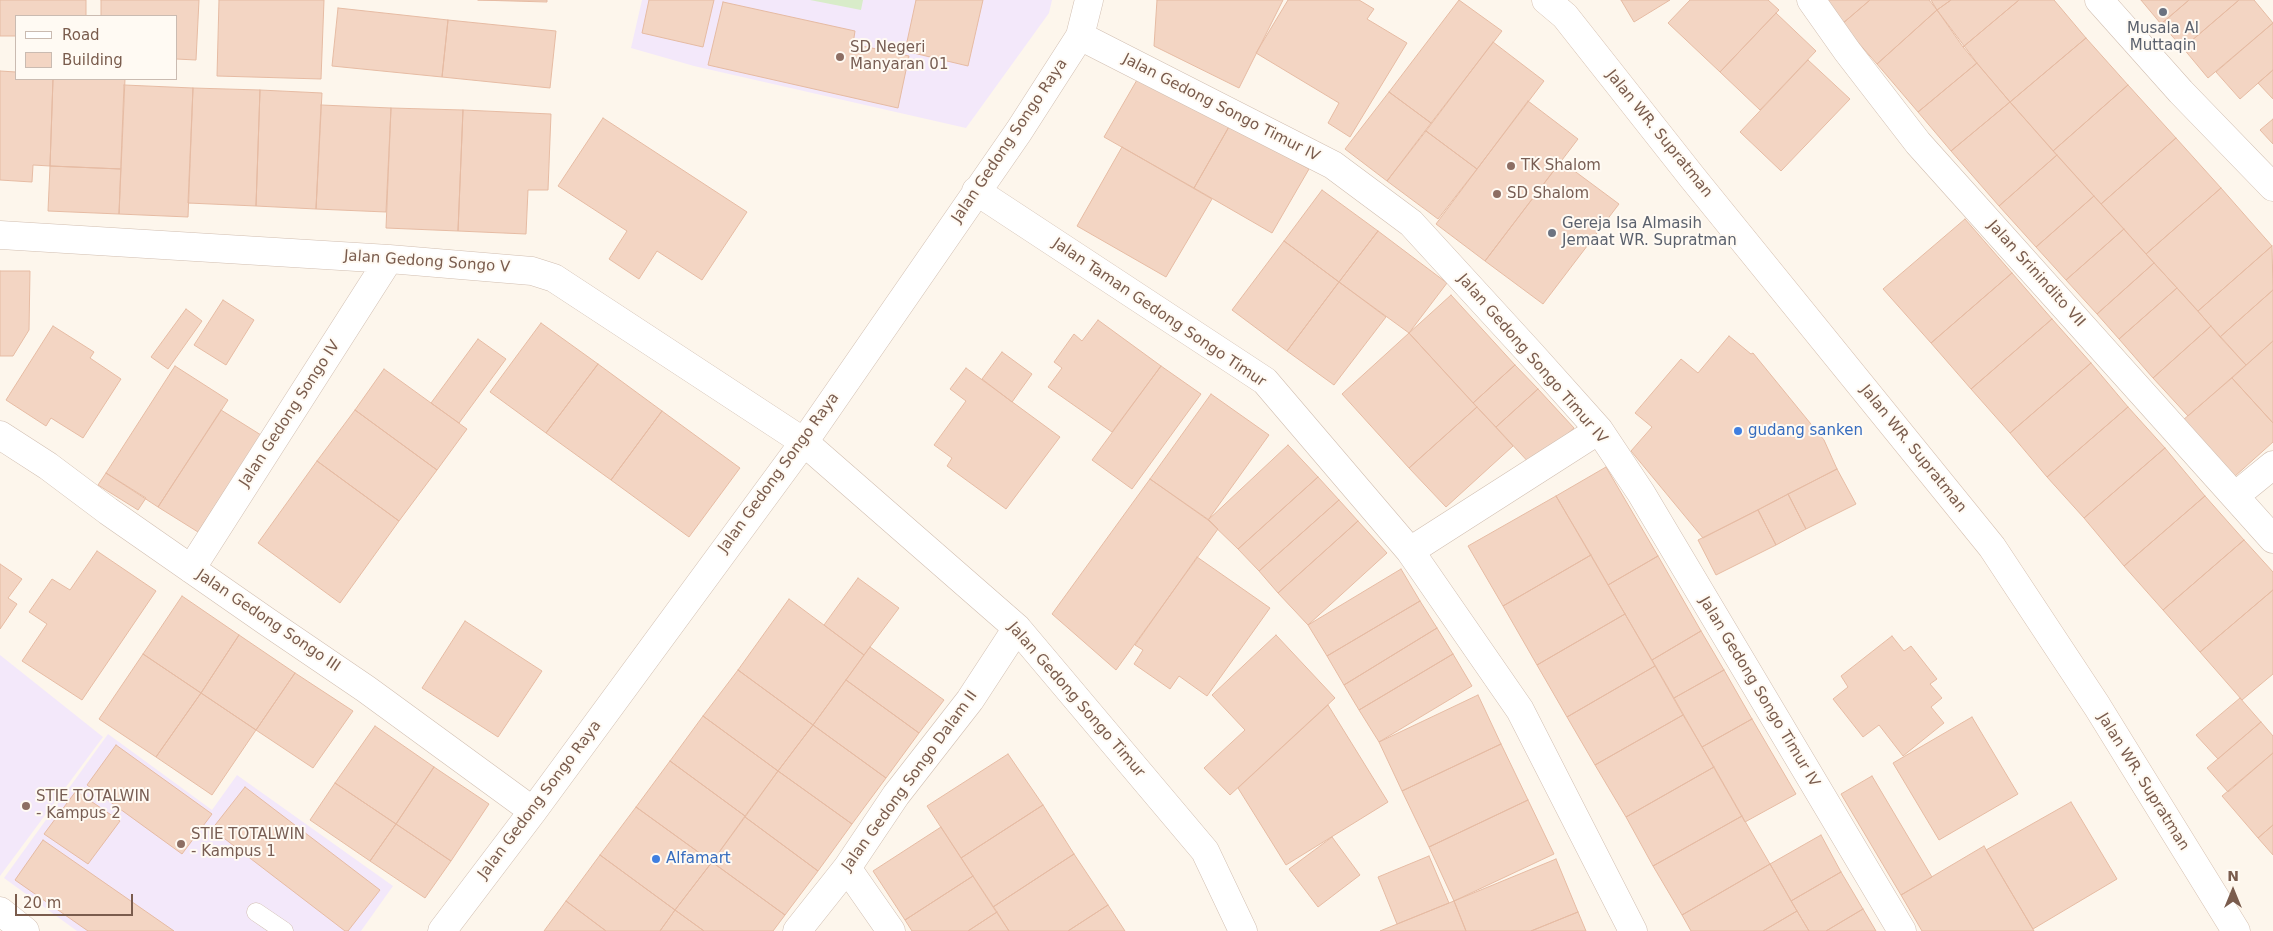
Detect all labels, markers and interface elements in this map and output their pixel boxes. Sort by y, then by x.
marker: Musala Al Muttaqin [2157,6,2169,18]
legend [15,15,178,80]
place label: Musala Al Muttaqin [2127,20,2199,55]
text: Road [62,26,100,44]
place label: SD Negeri Manyaran 01 [850,39,948,74]
street label: Jalan Gedong Songo Timur IV [1119,50,1323,166]
text: Building [62,51,123,69]
marker: SD Negeri Manyaran 01 [834,51,846,63]
street label: Jalan Gedong Songo Raya [948,56,1072,226]
street label: Jalan WR. Supratman [1602,67,1716,201]
place label: TK Shalom [1521,157,1601,175]
marker: TK Shalom [1505,160,1517,172]
place label: SD Shalom [1507,185,1589,203]
marker: SD Shalom [1491,188,1503,200]
place label: Gereja Isa Almasih Jemaat WR. Supratman [1562,215,1737,250]
street label: Jalan Srinindito VII [1984,217,2088,331]
marker: Gereja Isa Almasih Jemaat WR. Supratman [1546,227,1558,239]
street label: Jalan Taman Gedong Songo Timur [1049,235,1269,391]
street label: Jalan Gedong Songo V [343,247,511,277]
street label: Jalan Gedong Songo Timur IV [1453,271,1611,447]
street label: Jalan Gedong Songo IV [236,337,344,491]
street label: Jalan WR. Supratman [1856,382,1970,516]
street label: Jalan Gedong Songo Raya [715,389,843,557]
place label: gudang sanken [1748,422,1863,440]
marker: gudang sanken [1732,425,1744,437]
street label: Jalan Gedong Songo III [193,566,343,676]
street label: Jalan Gedong Songo Timur IV [1695,594,1823,790]
street label: Jalan Gedong Songo Timur [1004,619,1148,781]
street label: Jalan Gedong Songo Dalam II [838,687,982,875]
street label: Jalan WR. Supratman [2093,710,2193,854]
street label: Jalan Gedong Songo Raya [475,717,605,883]
place label: STIE TOTALWIN - Kampus 2 [36,788,150,823]
marker: STIE TOTALWIN - Kampus 2 [20,800,32,812]
place label: STIE TOTALWIN - Kampus 1 [191,826,305,861]
marker: STIE TOTALWIN - Kampus 1 [175,838,187,850]
place label: Alfamart [666,850,731,868]
marker: Alfamart [650,853,662,865]
north arrow [2208,866,2258,916]
text: N [2227,868,2239,884]
scale bar [18,884,135,916]
text: 20 m [23,894,61,912]

